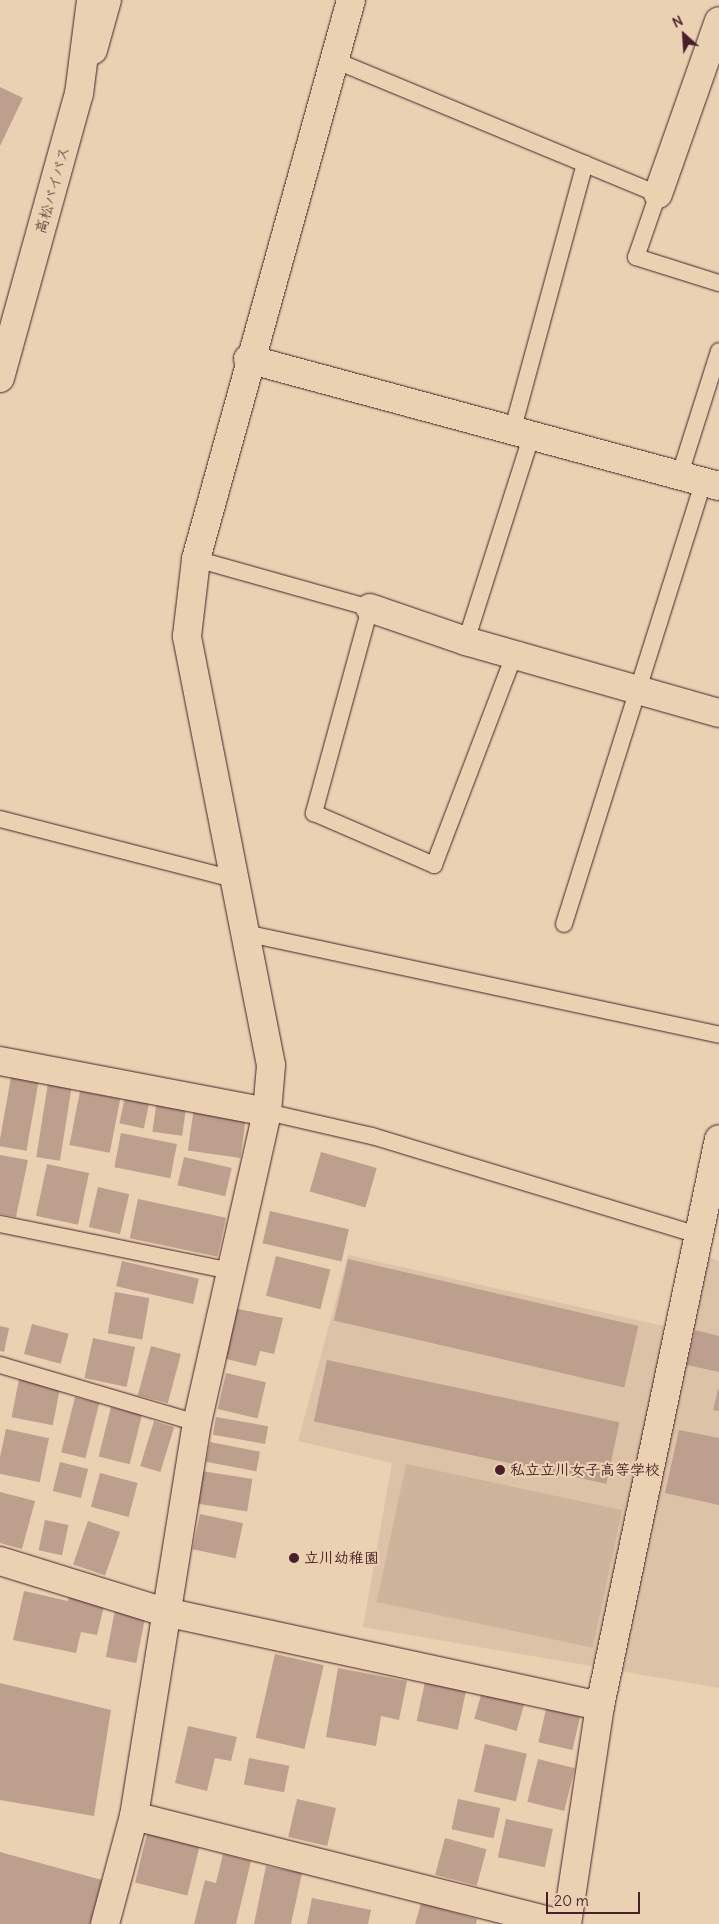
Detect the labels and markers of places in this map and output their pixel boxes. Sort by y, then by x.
place label: 私立立川女子高等学校 [510,1461,660,1479]
marker: 私立立川女子高等学校 [494,1464,506,1476]
place label: 立川幼稚園 [304,1549,379,1567]
marker: 立川幼稚園 [288,1552,300,1564]

